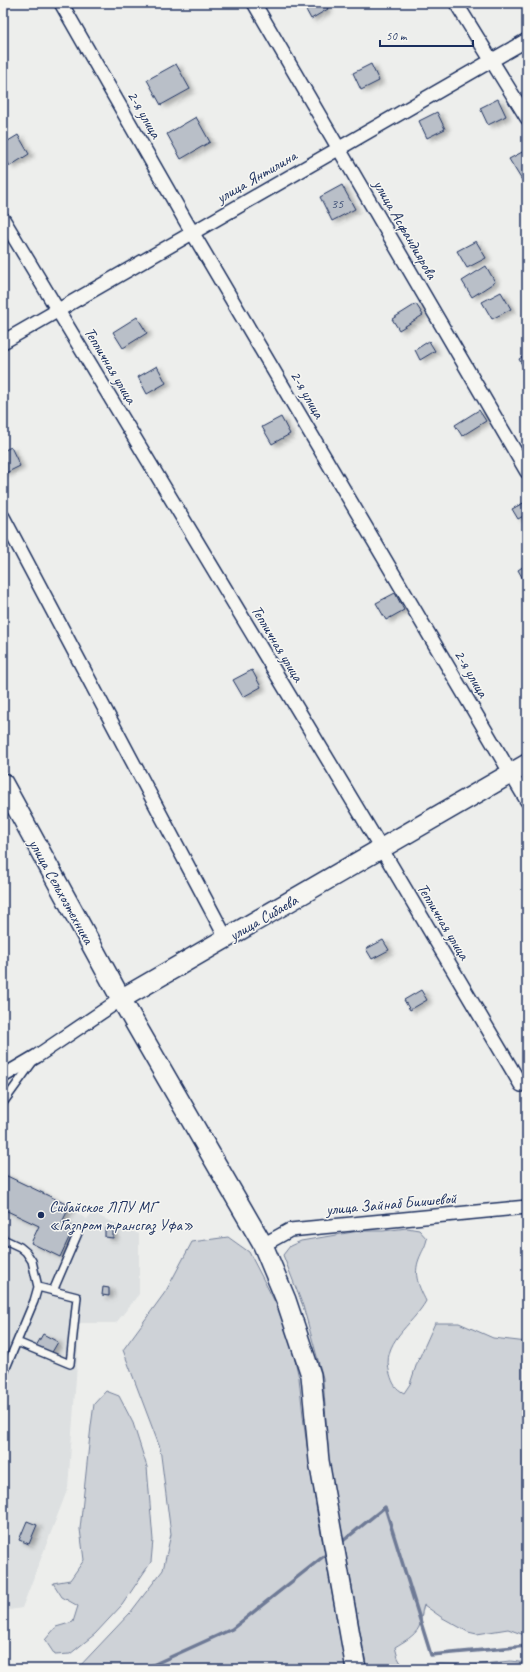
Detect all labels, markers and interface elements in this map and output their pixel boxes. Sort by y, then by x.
scale bar [380,22,473,48]
text: 50 m [386,28,408,44]
street label: 2-я улица [122,87,166,143]
street label: улица Янтилина [212,145,302,208]
street label: улица Асфандиярова [368,175,442,284]
house number: 35 [331,195,344,212]
street label: Тепличная улица [79,323,141,408]
street label: 2-я улица [285,367,329,423]
street label: Тепличная улица [246,601,308,686]
street label: 2-я улица [449,646,493,702]
street label: улица Сельхозтехника [23,835,99,949]
street label: Тепличная улица [412,879,474,964]
street label: улица Сибаева [225,890,302,946]
street label: улица Зайнаб Биишевой [324,1188,458,1220]
place label: Сибайское ЛПУ МГ «Газпром трансгаз Уфа» [49,1197,193,1235]
marker: Сибайское ЛПУ МГ «Газпром трансгаз Уфа» [36,1210,46,1220]

